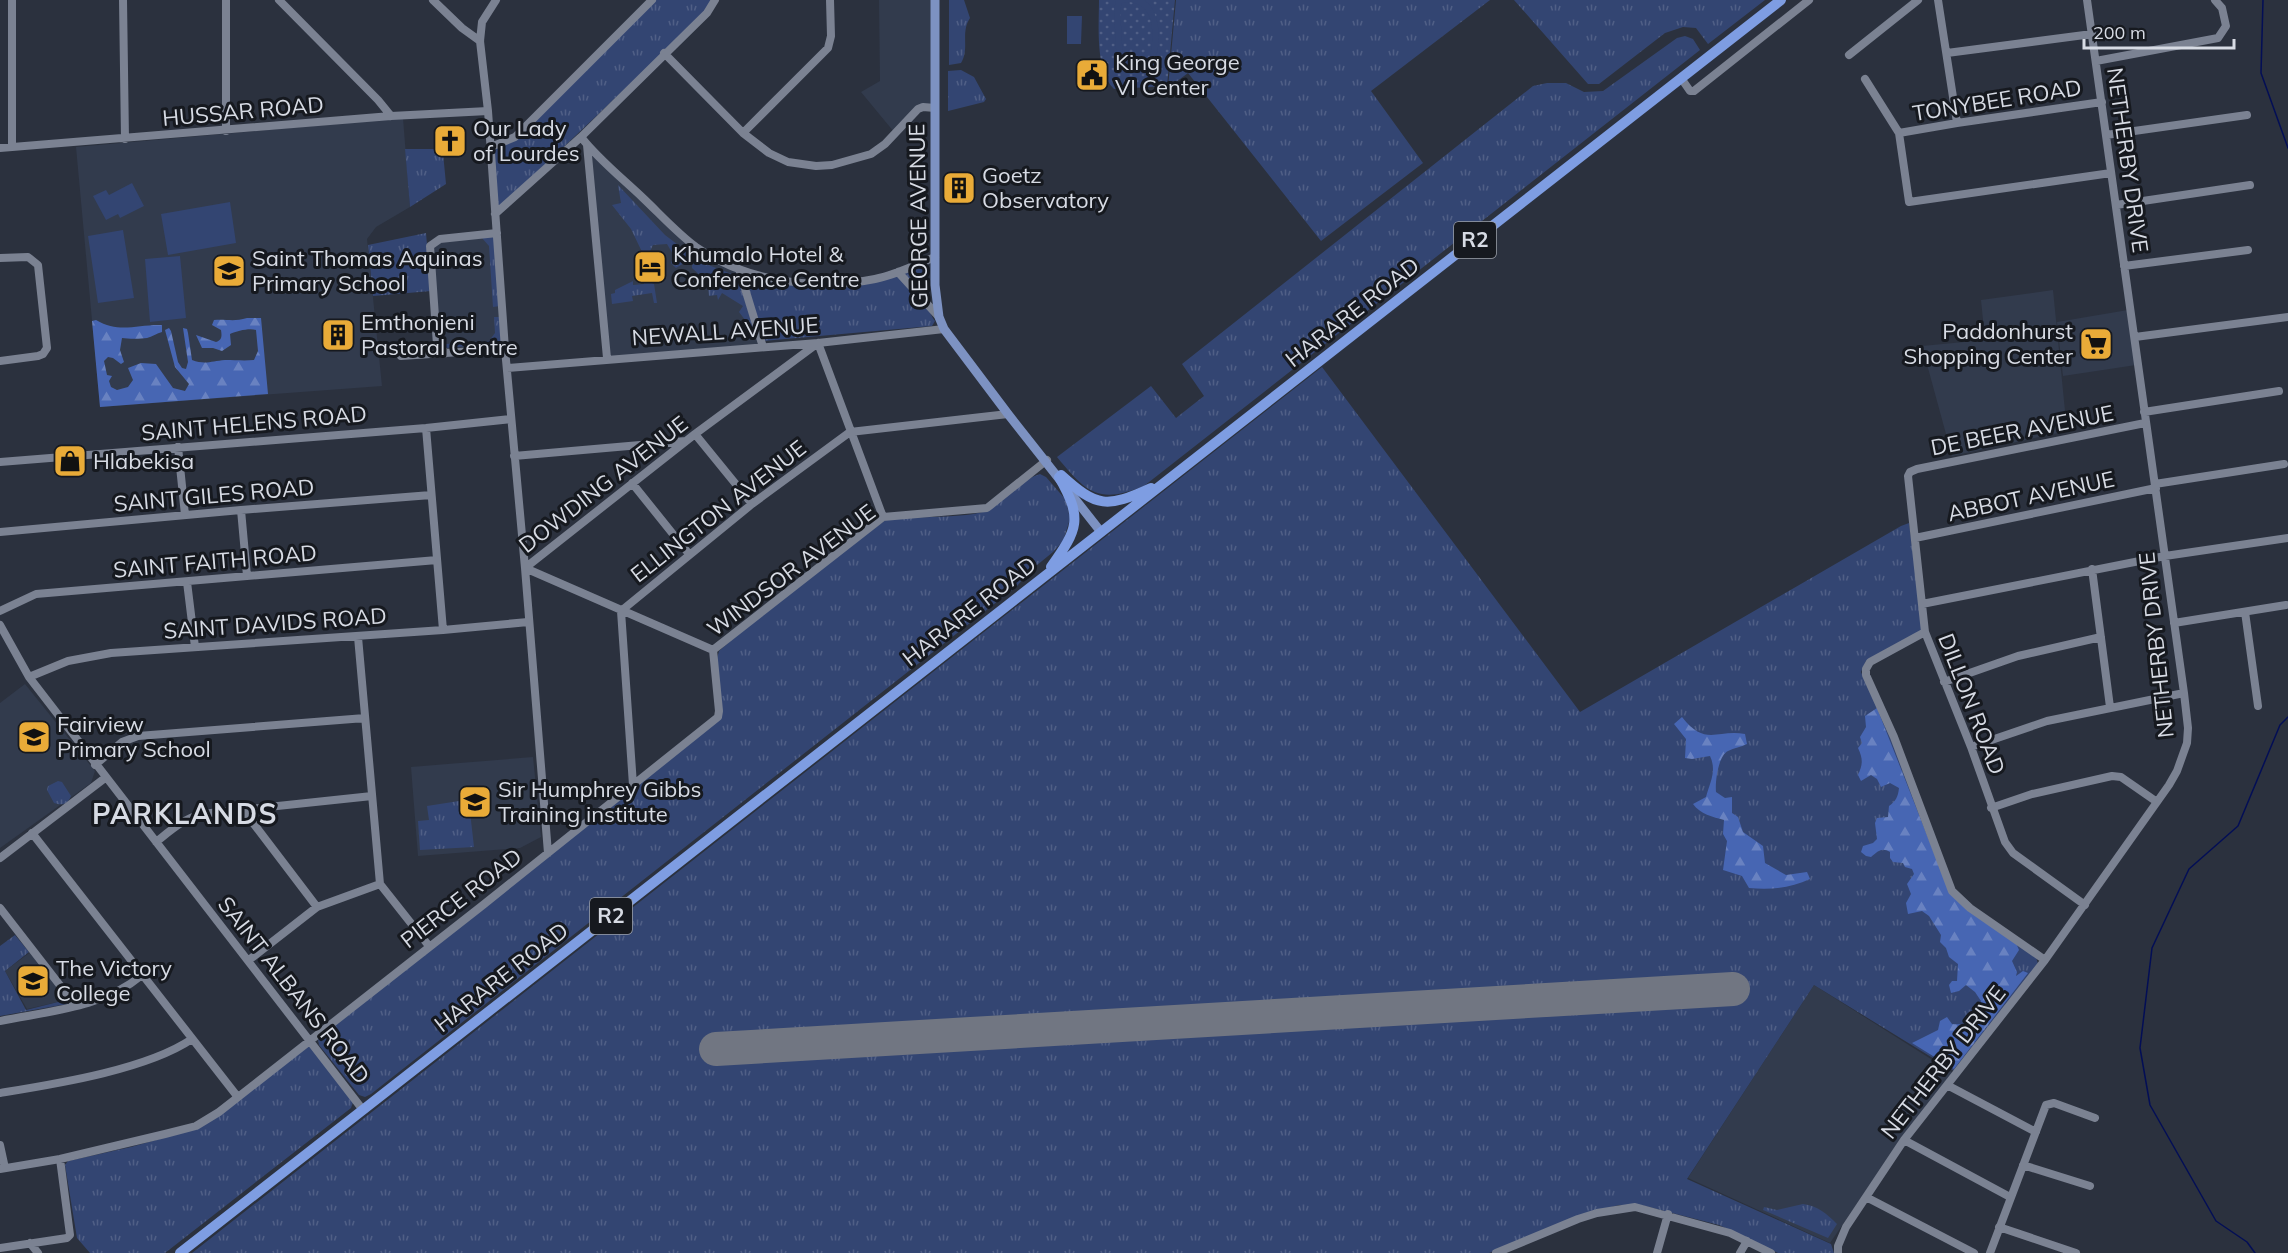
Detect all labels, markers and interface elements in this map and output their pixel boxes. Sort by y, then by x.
scale bar [2084,12,2234,50]
text: 200 m [2093,21,2146,44]
place label: King George VI Center [1115,48,1240,101]
public building icon: King George VI Center [1074,57,1110,93]
street label: NETHERBY DRIVE [2101,66,2155,254]
street label: TONYBEE ROAD [1911,73,2083,127]
street label: HUSSAR ROAD [161,90,325,132]
place label: Our Lady of Lourdes [473,114,580,167]
church icon: Our Lady of Lourdes [432,123,468,159]
street label: GEORGE AVENUE [902,124,934,308]
place label: Goetz Observatory [982,161,1109,214]
building icon: Goetz Observatory [941,170,977,206]
road number: R2 [1454,222,1496,258]
place label: Khumalo Hotel & Conference Centre [673,240,860,293]
place label: Saint Thomas Aquinas Primary School [252,244,483,297]
hotel icon: Khumalo Hotel & Conference Centre [632,249,668,285]
street label: HARARE ROAD [1279,251,1425,373]
school or university icon: Saint Thomas Aquinas Primary School [211,253,247,289]
place label: Emthonjeni Pastoral Centre [361,308,518,361]
street label: NEWALL AVENUE [631,311,819,351]
building icon: Emthonjeni Pastoral Centre [320,317,356,353]
place label: Paddonhurst Shopping Center [1904,317,2073,370]
supermarket icon: Paddonhurst Shopping Center [2078,326,2114,362]
street label: SAINT HELENS ROAD [140,399,368,447]
street label: DE BEER AVENUE [1928,399,2116,461]
street label: DOWDING AVENUE [513,409,693,559]
street label: ELLINGTON AVENUE [625,434,811,588]
shop icon: Hlabekisa [52,443,88,479]
place label: Hlabekisa [93,447,194,475]
street label: ABBOT AVENUE [1945,465,2117,527]
street label: SAINT GILES ROAD [112,472,316,518]
street label: WINDSOR AVENUE [701,498,881,642]
street label: SAINT FAITH ROAD [112,538,318,584]
street label: HARARE ROAD [896,550,1042,672]
street label: NETHERBY DRIVE [2132,551,2180,739]
street label: SAINT DAVIDS ROAD [163,601,387,645]
street label: DILLON ROAD [1932,629,2012,779]
place label: Fairview Primary School [57,710,211,763]
school or university icon: Fairview Primary School [16,719,52,755]
place label: Sir Humphrey Gibbs Training institute [498,775,701,828]
school or university icon: Sir Humphrey Gibbs Training institute [457,784,493,820]
district label: PARKLANDS [92,796,278,831]
street label: PIERCE ROAD [395,842,527,954]
street label: SAINT ALBANS ROAD [212,891,376,1089]
road number: R2 [590,898,632,934]
street label: HARARE ROAD [428,916,574,1038]
place label: The Victory College [56,954,172,1007]
school or university icon: The Victory College [15,963,51,999]
street label: NETHERBY DRIVE [1874,980,2012,1144]

